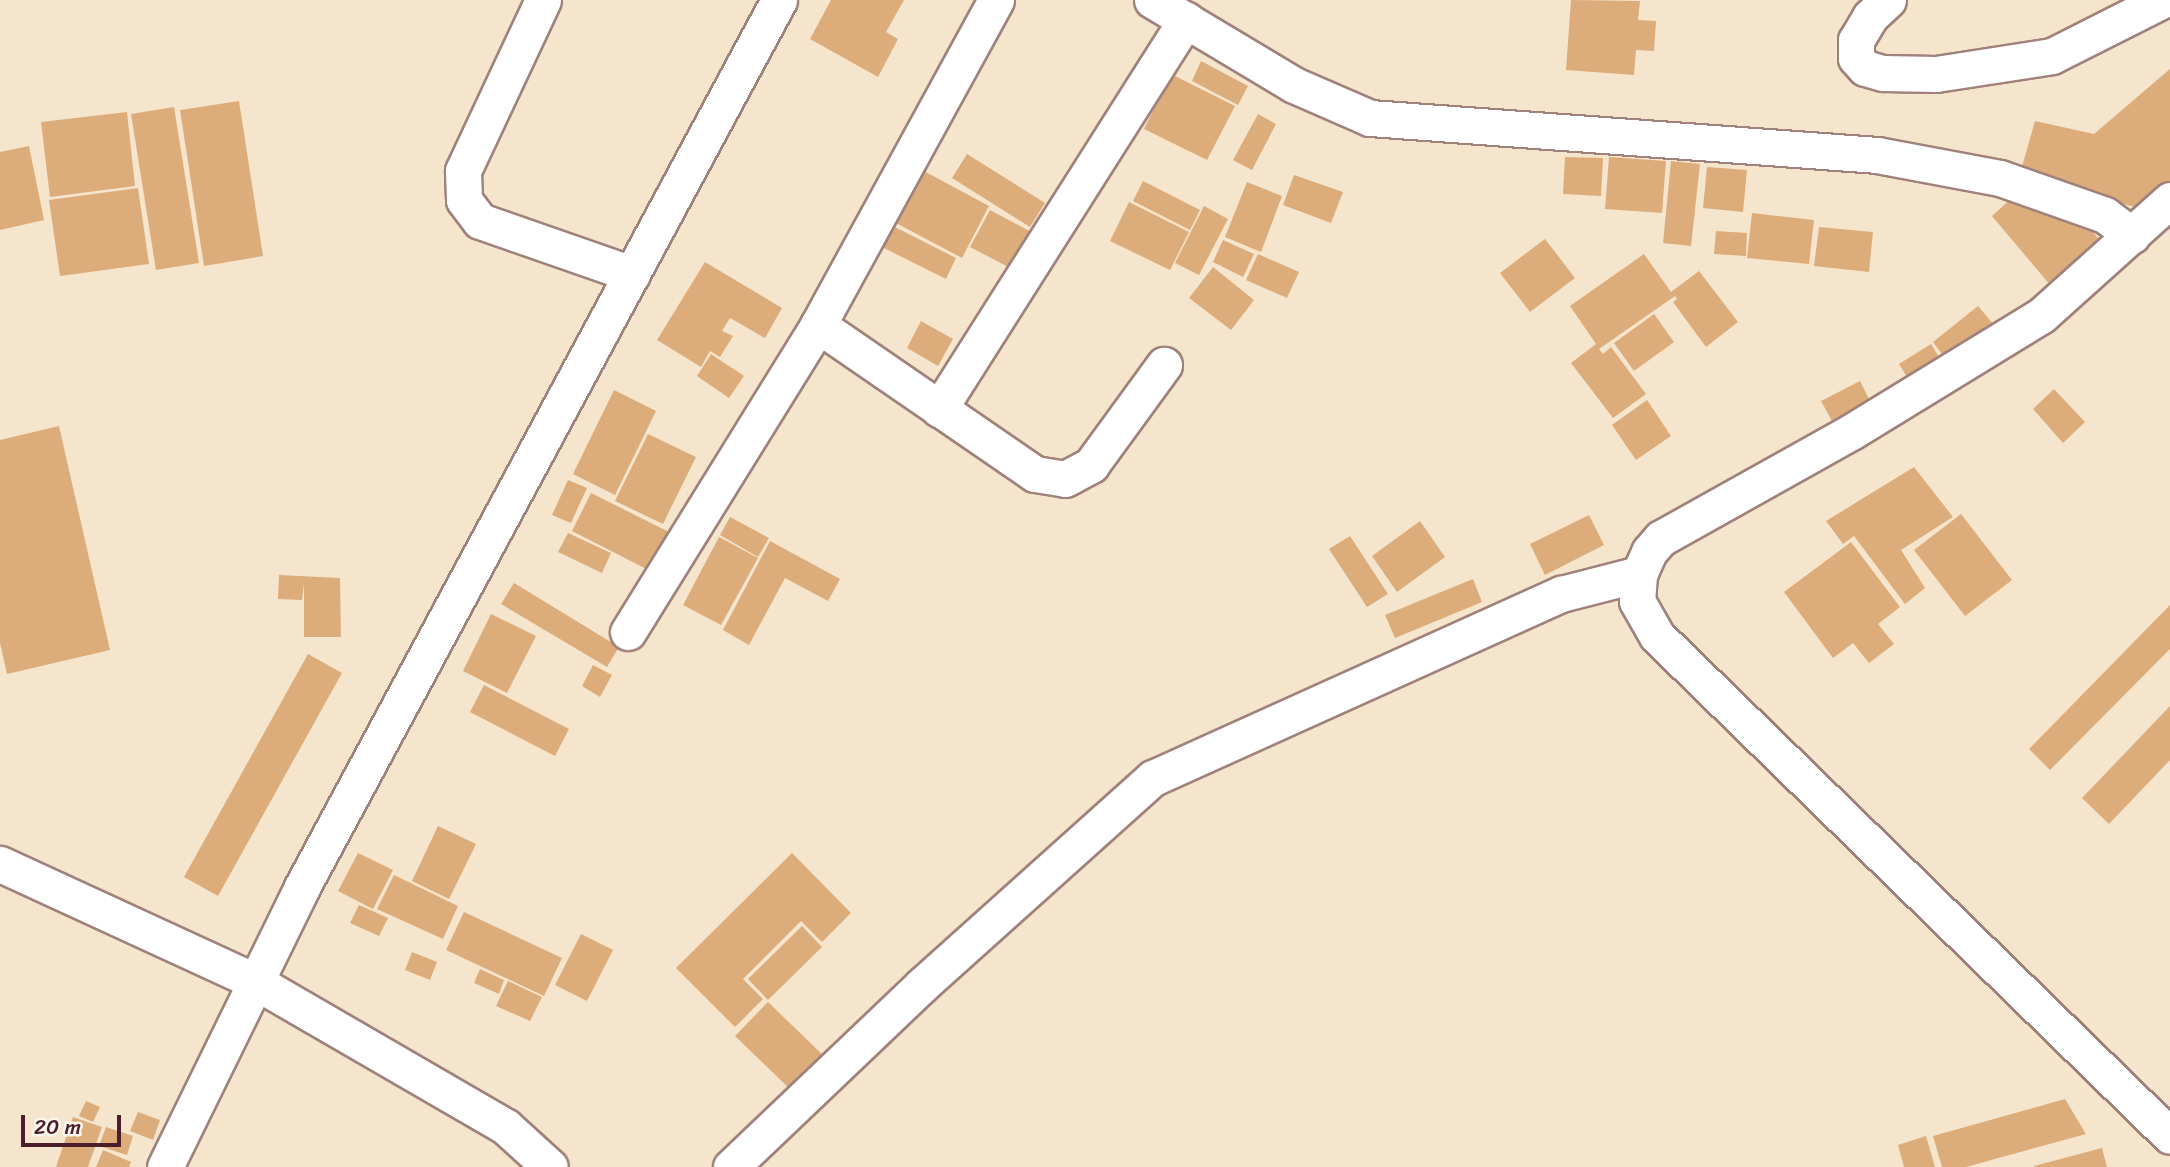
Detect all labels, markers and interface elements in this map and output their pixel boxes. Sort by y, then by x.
scale bar [24,1100,124,1144]
text: 20 m [34,1108,81,1146]

